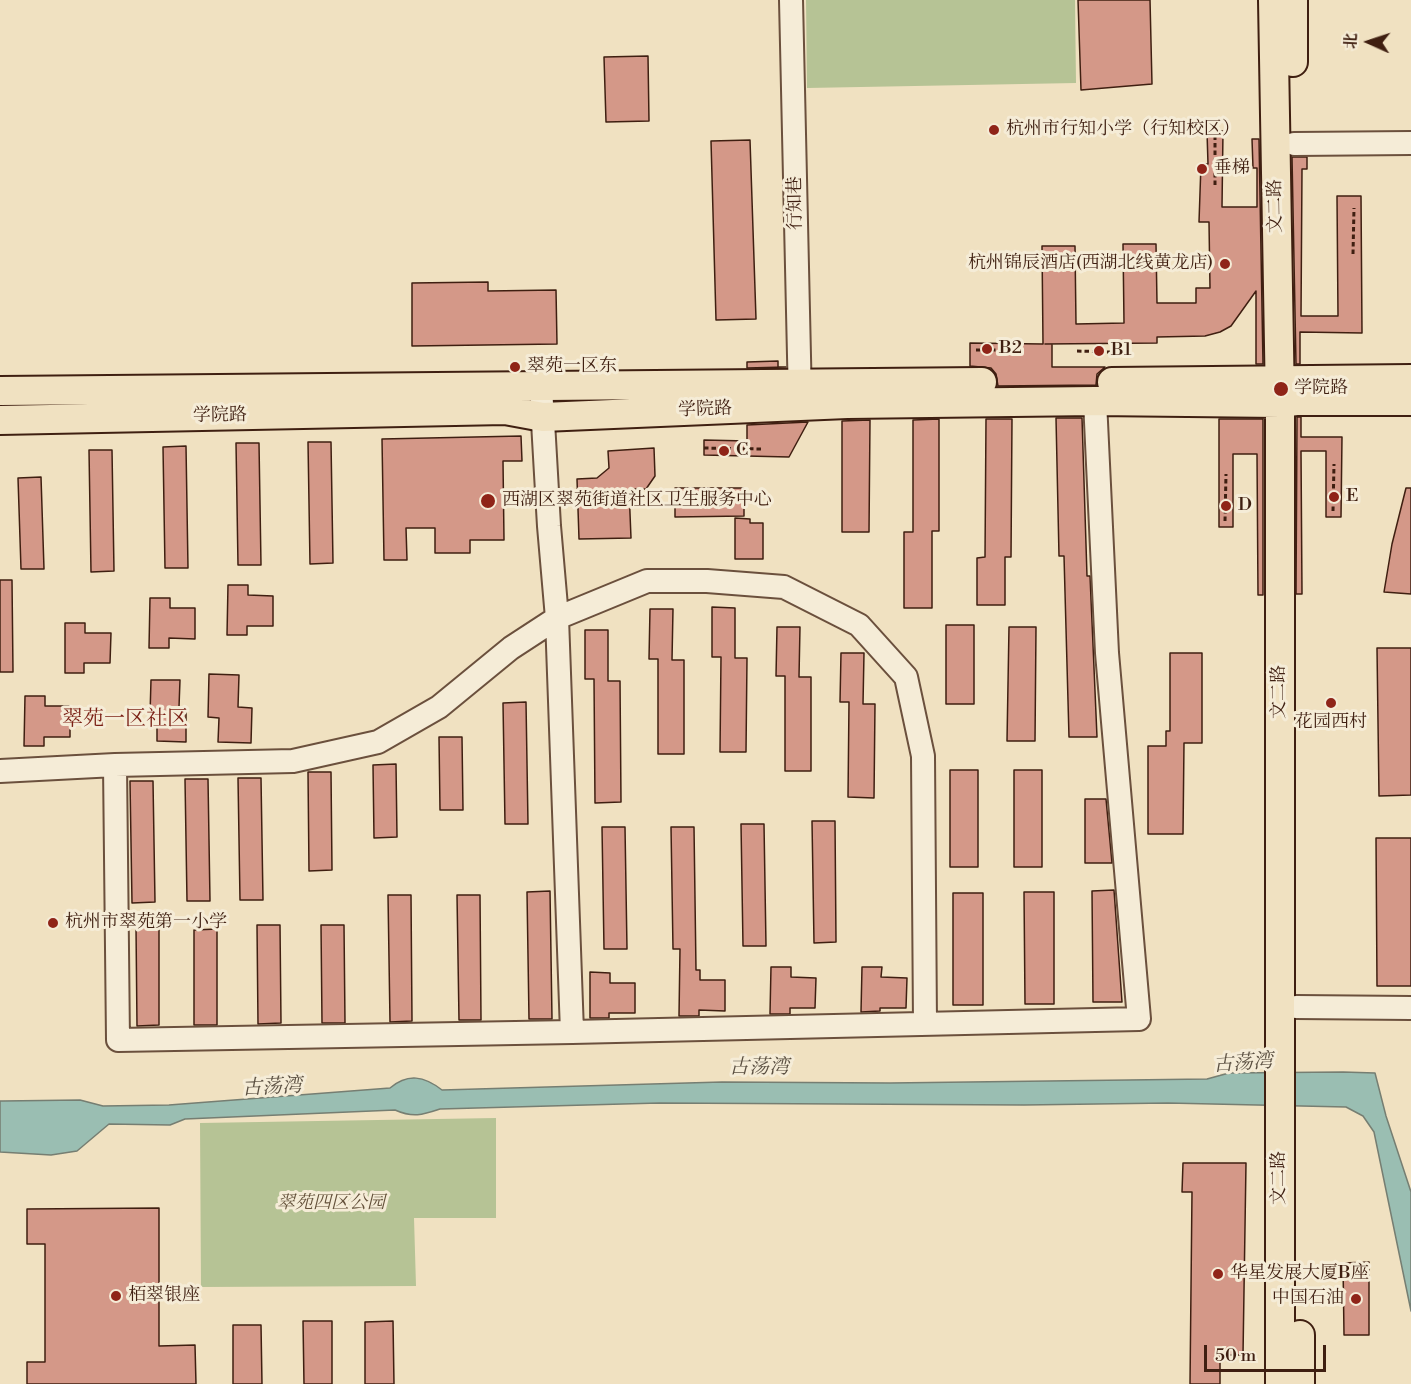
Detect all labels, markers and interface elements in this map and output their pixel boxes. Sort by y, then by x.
north arrow [1339,12,1399,72]
text: 北 [1341,33,1361,50]
place label: 杭州市行知小学（行知校区） [1006,119,1240,141]
marker: 杭州市行知小学（行知校区） [987,123,1001,137]
place label: 垂梯 [1214,158,1250,180]
marker: 垂梯 [1195,162,1209,176]
street label: 行知巷 [785,176,807,230]
street label: 文二路 [1265,179,1287,233]
place label: 杭州锦辰酒店(西湖北线黄龙店) [968,253,1213,275]
marker: 杭州锦辰酒店(西湖北线黄龙店) [1218,257,1232,271]
place label: B2 [999,338,1022,360]
place label: B1 [1111,340,1131,362]
marker: B2 [980,342,994,356]
marker: B1 [1092,344,1106,358]
place label: 翠苑一区东 [527,356,617,378]
marker: 翠苑一区东 [508,360,522,374]
place label: 学院路 [1294,378,1348,400]
marker: 学院路 [1272,380,1290,398]
street label: 学院路 [678,398,732,422]
street label: 学院路 [193,405,247,427]
place label: C [736,440,748,462]
marker: C [717,444,731,458]
place label: E [1346,486,1358,508]
place label: 西湖区翠苑街道社区卫生服务中心 [502,490,772,512]
marker: E [1327,490,1341,504]
marker: 西湖区翠苑街道社区卫生服务中心 [479,492,497,510]
place label: D [1238,495,1252,517]
marker: D [1219,499,1233,513]
street label: 文二路 [1269,665,1291,719]
marker: 花园西村 [1324,696,1338,710]
district label: 翠苑一区社区 [62,707,188,733]
place label: 花园西村 [1295,712,1367,734]
place label: 杭州市翠苑第一小学 [65,912,227,934]
marker: 杭州市翠苑第一小学 [46,916,60,930]
water label: 古荡湾 [1212,1050,1274,1078]
water label: 古荡湾 [729,1056,789,1080]
water label: 古荡湾 [241,1074,303,1102]
street label: 文二路 [1269,1151,1291,1205]
park label: 翠苑四区公园 [277,1193,385,1215]
place label: 华星发展大厦B座 [1230,1263,1369,1285]
marker: 华星发展大厦B座 [1211,1267,1225,1281]
place label: 栢翠银座 [128,1285,200,1307]
place label: 中国石油 [1272,1288,1344,1310]
marker: 栢翠银座 [109,1289,123,1303]
marker: 中国石油 [1349,1292,1363,1306]
scale bar [1207,1333,1328,1371]
text: 50 m [1215,1344,1256,1367]

